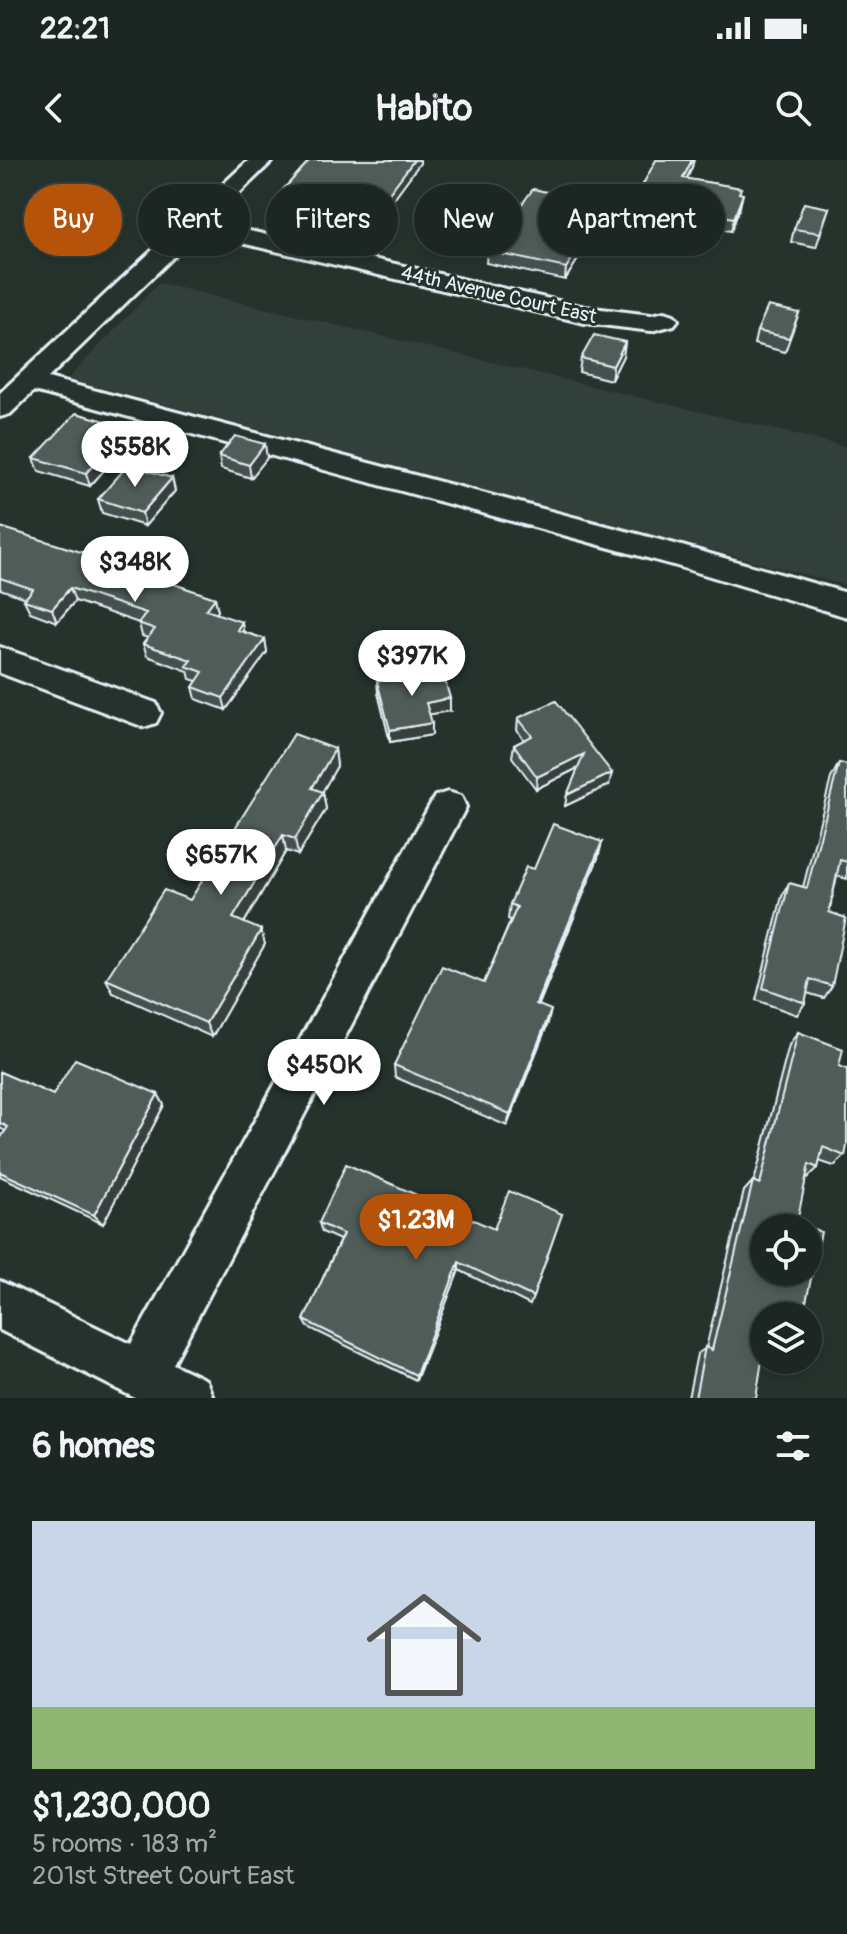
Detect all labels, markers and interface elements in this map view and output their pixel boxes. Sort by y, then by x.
text: 22:21 [40,10,110,47]
icon: back [32,86,76,130]
text: Habito [375,86,472,131]
icon: search [771,86,815,130]
chip: Buy [24,184,122,256]
chip: Rent [138,184,250,256]
chip: Filters [266,184,398,256]
chip: New [414,184,522,256]
chip: Apartment [538,184,725,256]
street label: 44th Avenue Court East [399,260,600,329]
pin: $558K [79,421,191,489]
text: $558K [99,431,171,463]
pin: $348K [79,536,191,604]
text: $348K [99,546,171,578]
pin: $397K [356,630,468,698]
text: $397K [376,640,448,672]
pin: $657K [165,829,277,897]
text: $657K [185,839,257,871]
pin: $450K [268,1039,380,1107]
text: $450K [286,1049,362,1081]
pin: $1.23M [351,1194,481,1262]
text: $1.23M [378,1204,454,1236]
map controls [750,1214,822,1374]
button: locate [750,1214,822,1286]
button: layers [750,1302,822,1374]
icon: filters [771,1424,815,1468]
text: 6 homes [32,1425,155,1468]
icon: home [352,1573,496,1717]
text: $1,230,000 [32,1785,211,1828]
text: 5 rooms · 183 m² [32,1828,217,1860]
text: 201st Street Court East [32,1860,295,1892]

